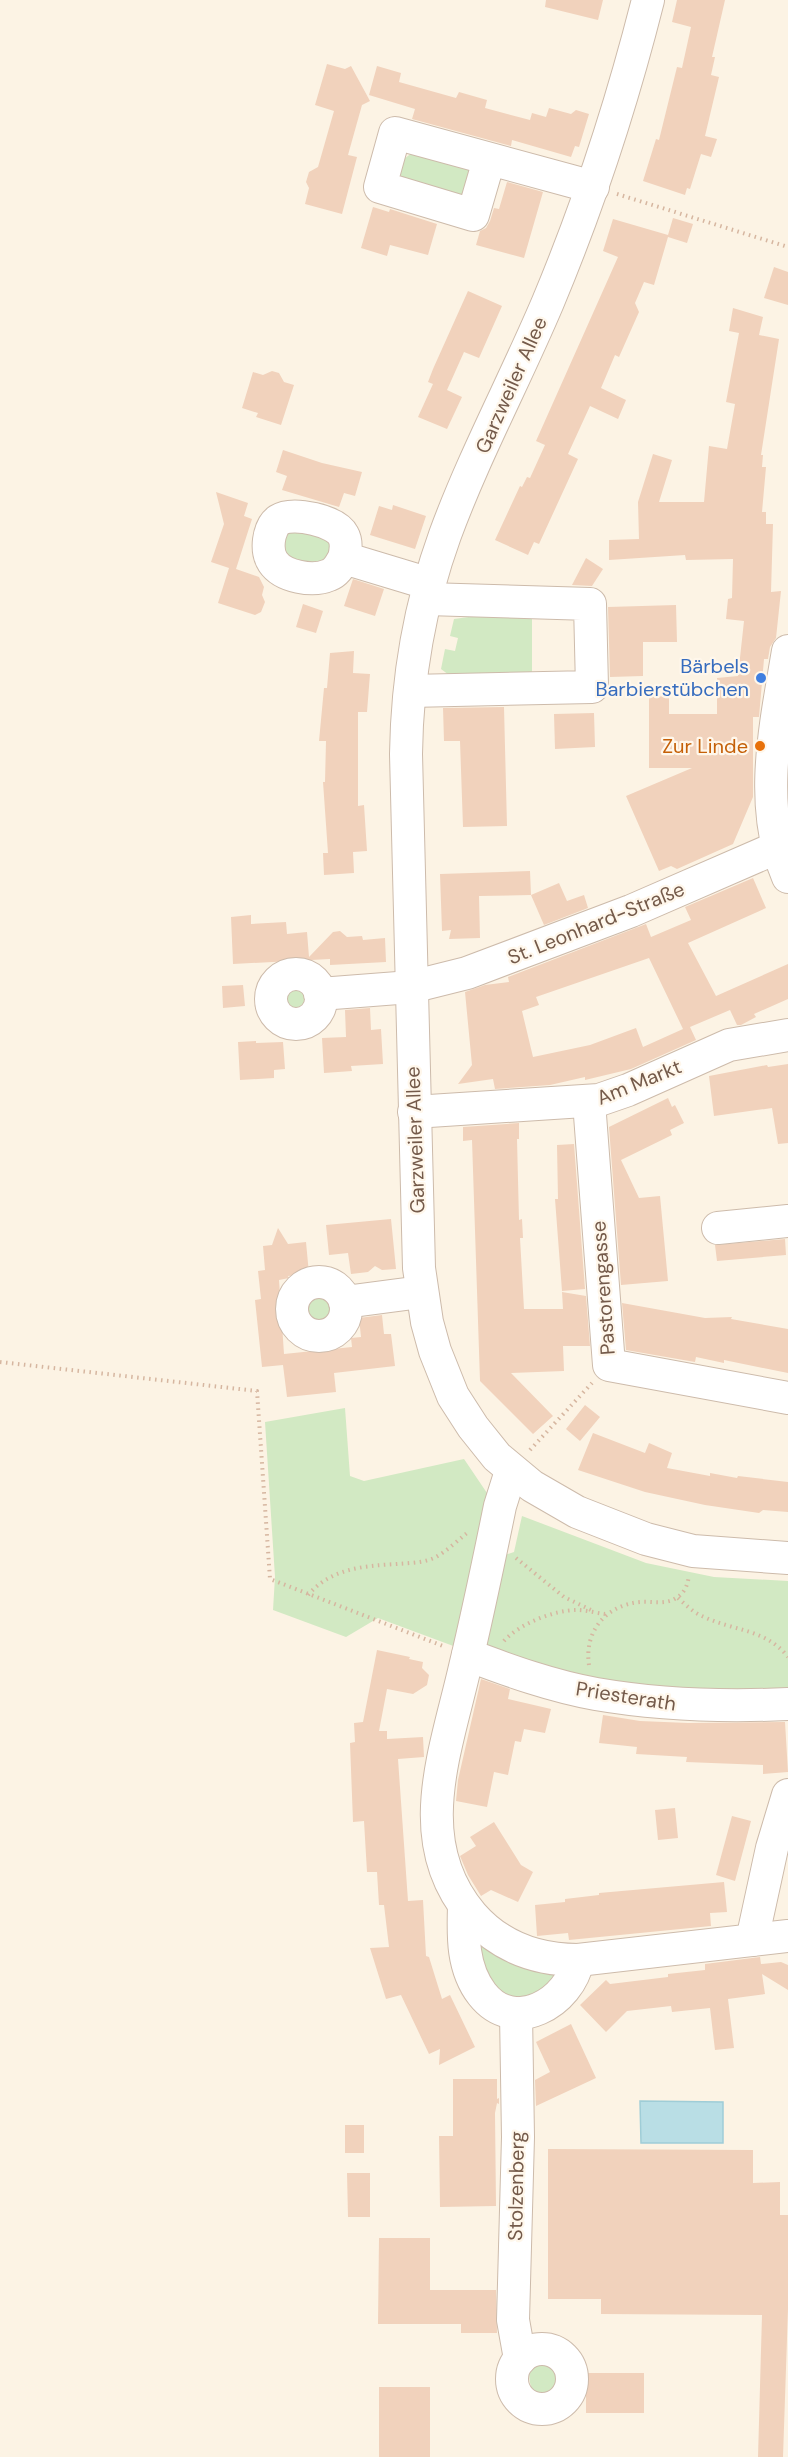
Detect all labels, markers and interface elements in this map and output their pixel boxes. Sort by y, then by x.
street label: Garzweiler Allee [469,313,553,457]
place label: Bärbels Barbierstübchen [595,653,749,702]
marker: Bärbels Barbierstübchen [754,671,768,685]
place label: Zur Linde [662,733,748,759]
marker: Zur Linde [753,739,767,753]
street label: St. Leonhard-Straße [504,876,688,970]
street label: Am Markt [593,1053,685,1111]
street label: Garzweiler Allee [399,1066,431,1214]
street label: Pastorengasse [585,1220,621,1356]
street label: Priesterath [574,1675,678,1717]
street label: Stolzenberg [502,2131,530,2241]

